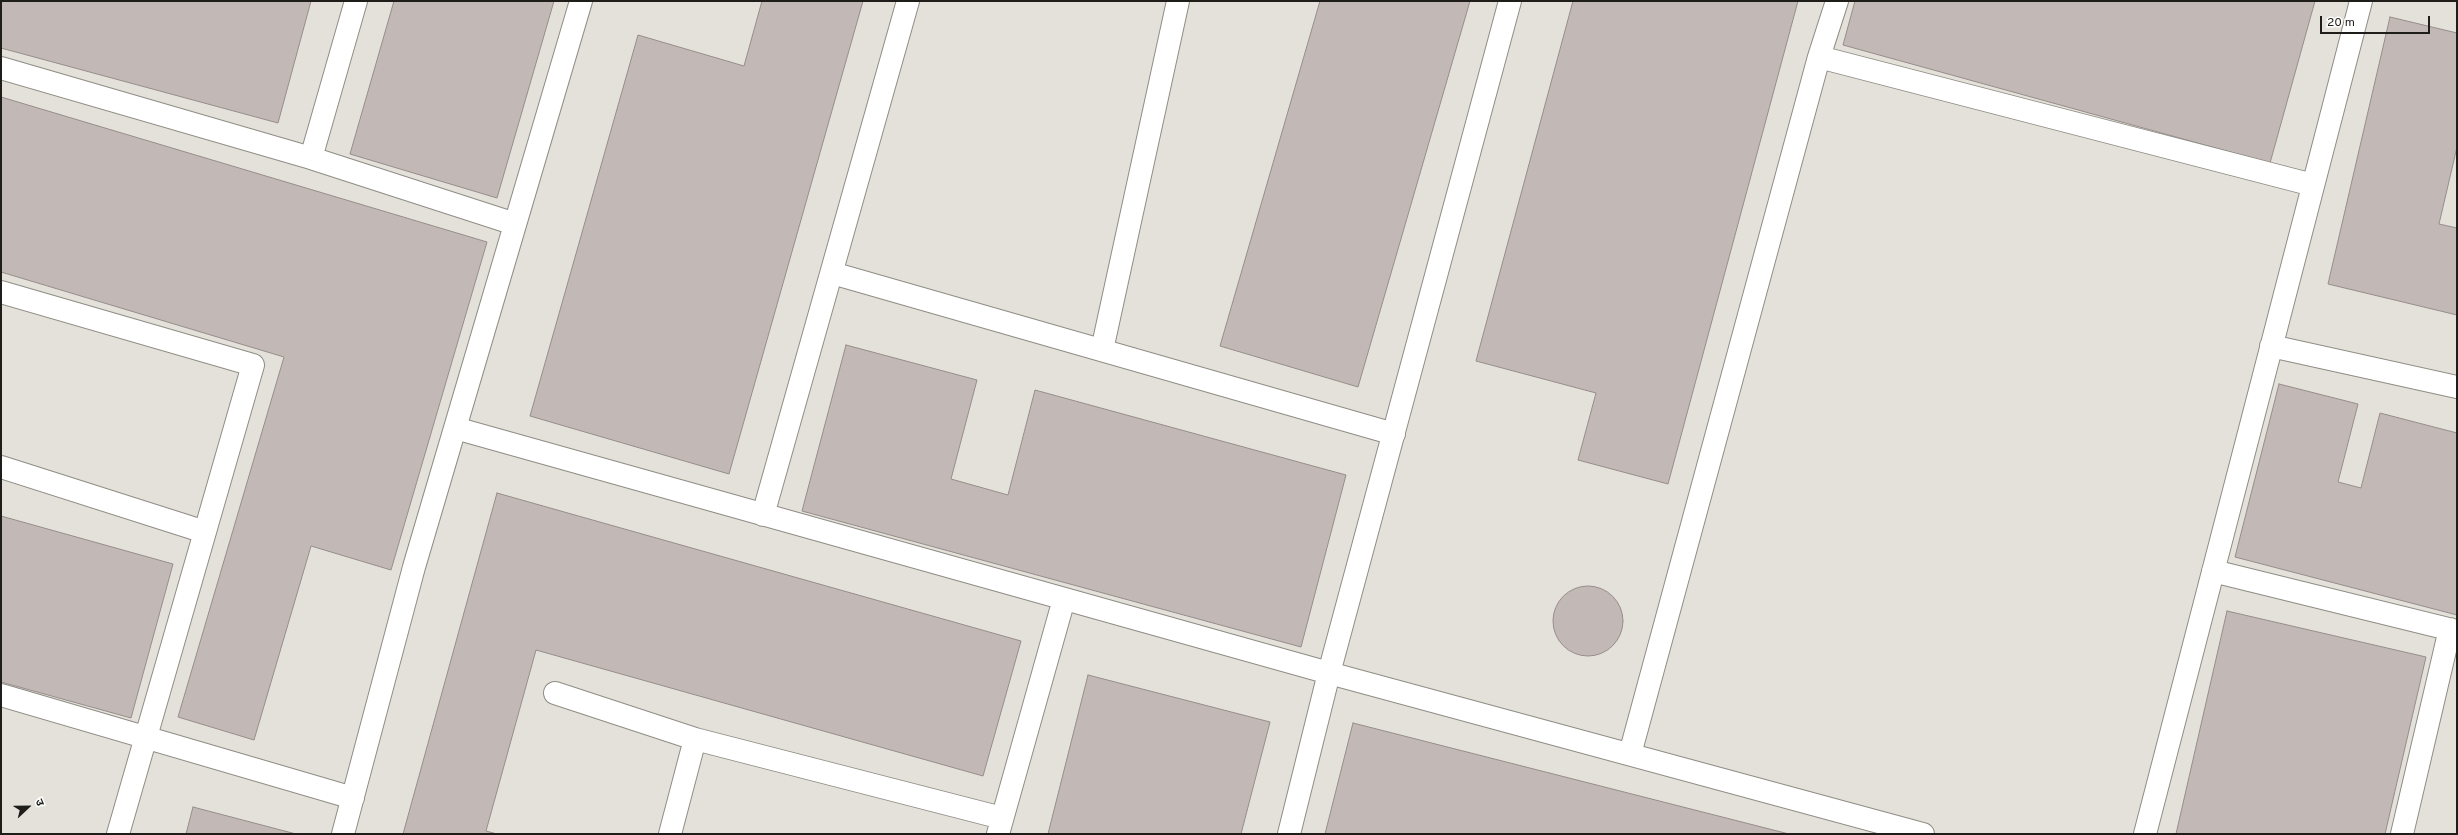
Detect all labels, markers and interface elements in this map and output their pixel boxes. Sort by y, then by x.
scale bar [2322,8,2432,34]
text: 20 m [2327,15,2355,31]
north arrow [8,787,48,827]
text: उ [31,797,47,808]

